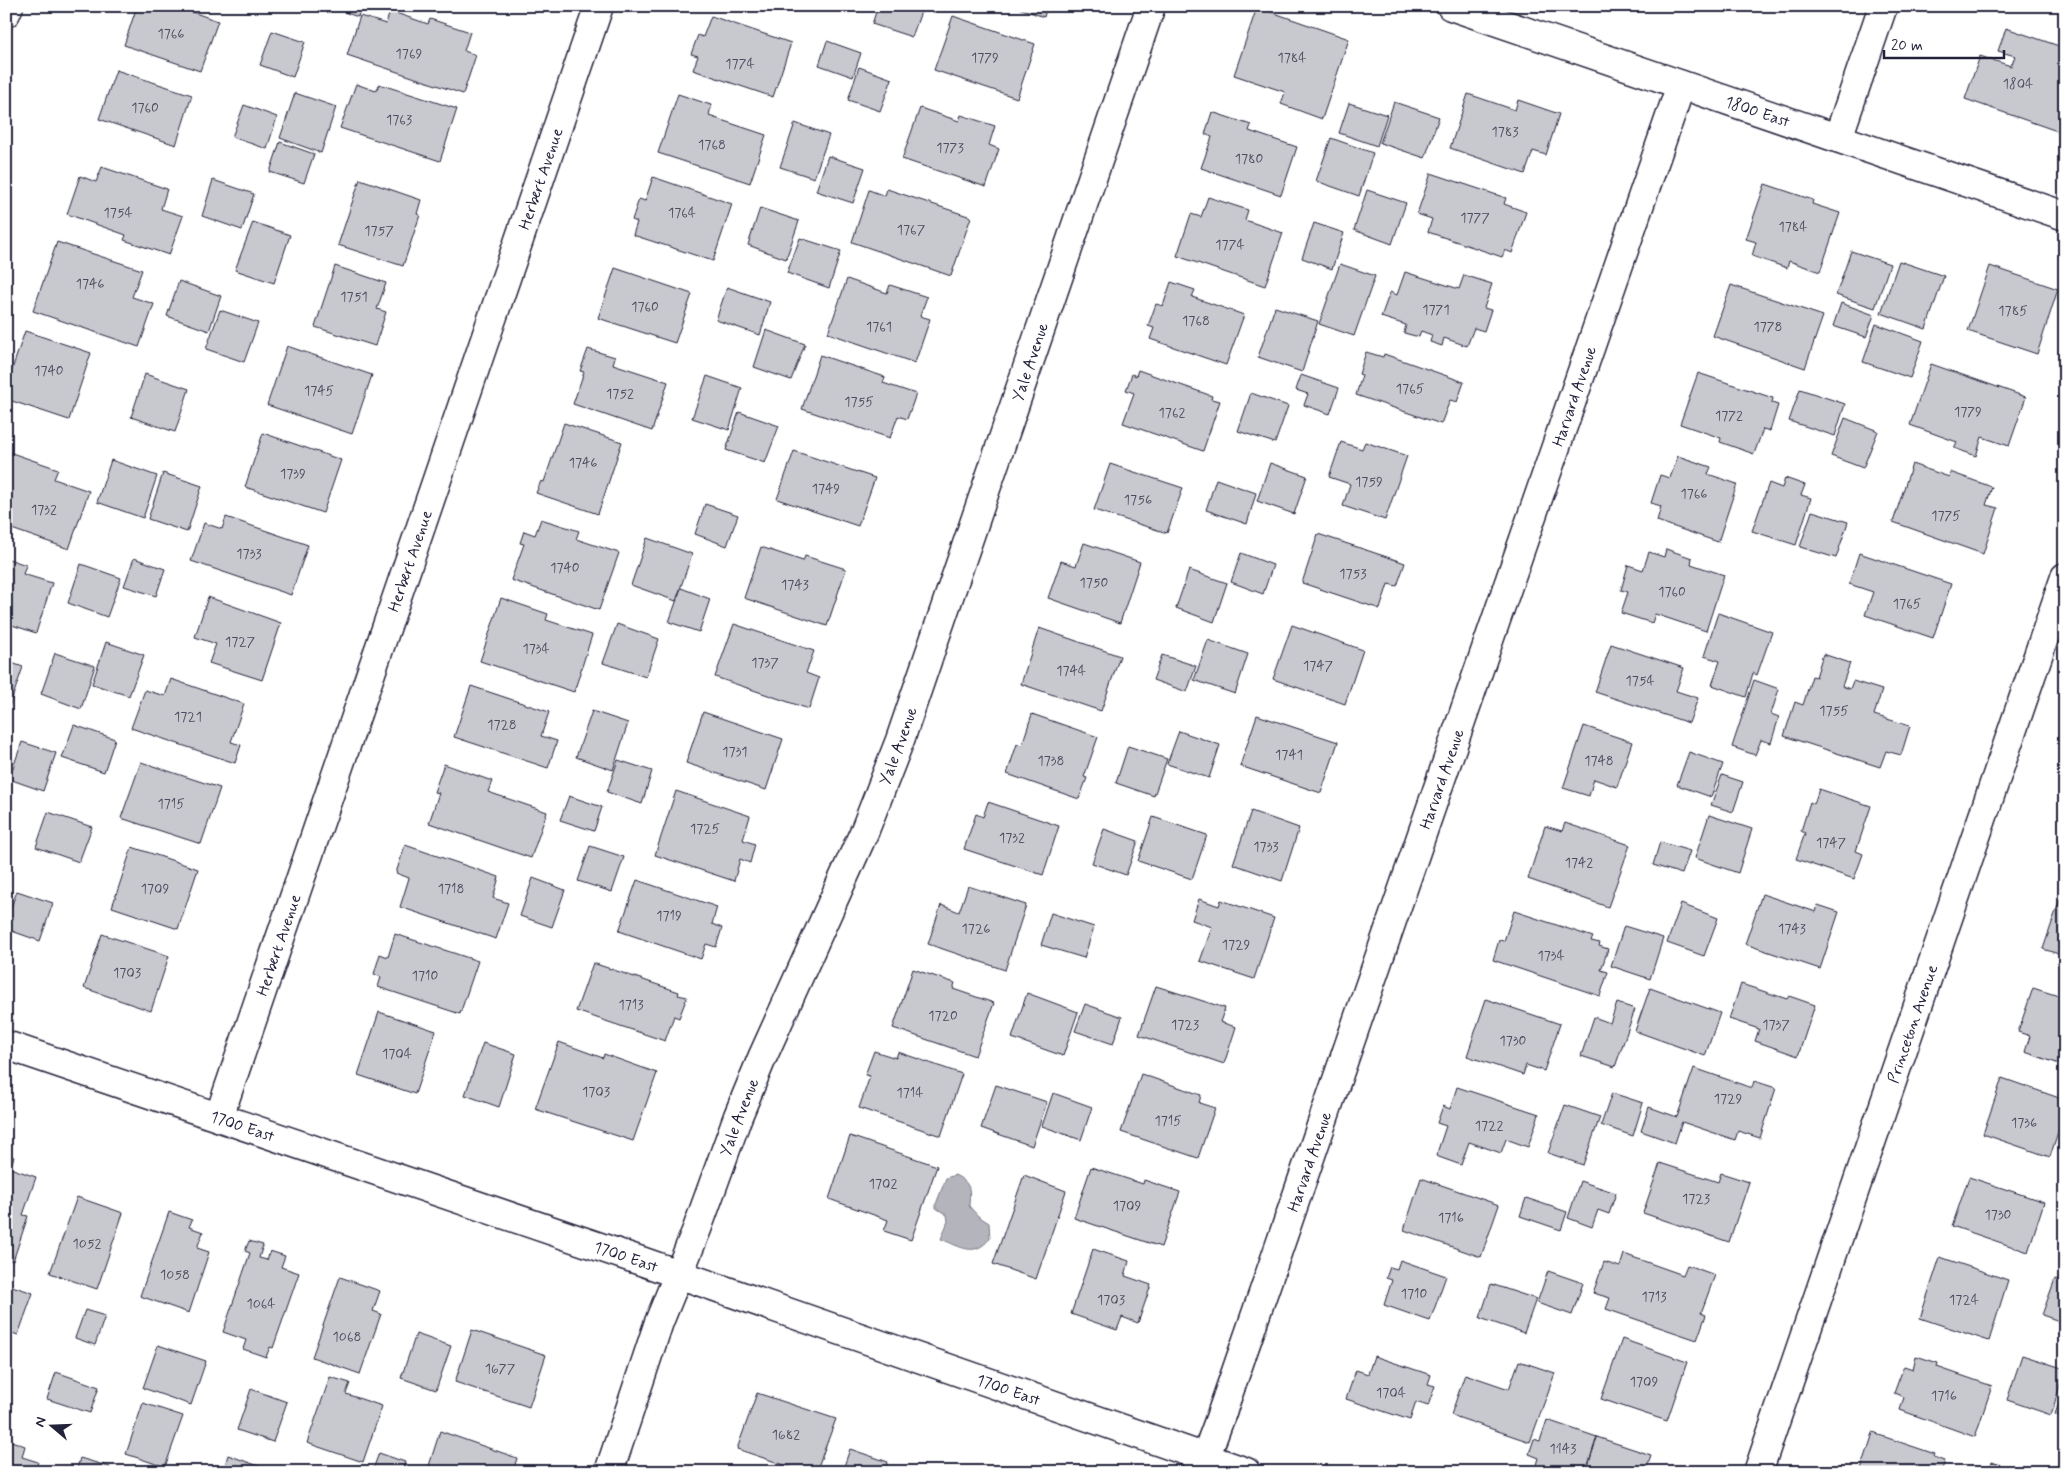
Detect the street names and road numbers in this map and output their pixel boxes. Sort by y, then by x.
street label: 1800 East [1722,91,1792,133]
street label: Herbert Avenue [514,125,569,233]
street label: Yale Avenue [1008,320,1054,405]
street label: Harvard Avenue [1548,343,1602,449]
street label: Herbert Avenue [384,507,438,615]
street label: Yale Avenue [874,704,923,788]
street label: Harvard Avenue [1415,726,1470,832]
street label: Herbert Avenue [252,891,307,999]
street label: Princeton Avenue [1883,962,1943,1086]
street label: Yale Avenue [715,1075,765,1159]
street label: 1700 East [207,1106,277,1148]
street label: Harvard Avenue [1283,1109,1337,1215]
street label: 1700 East [591,1237,660,1278]
street label: 1700 East [973,1370,1043,1411]

